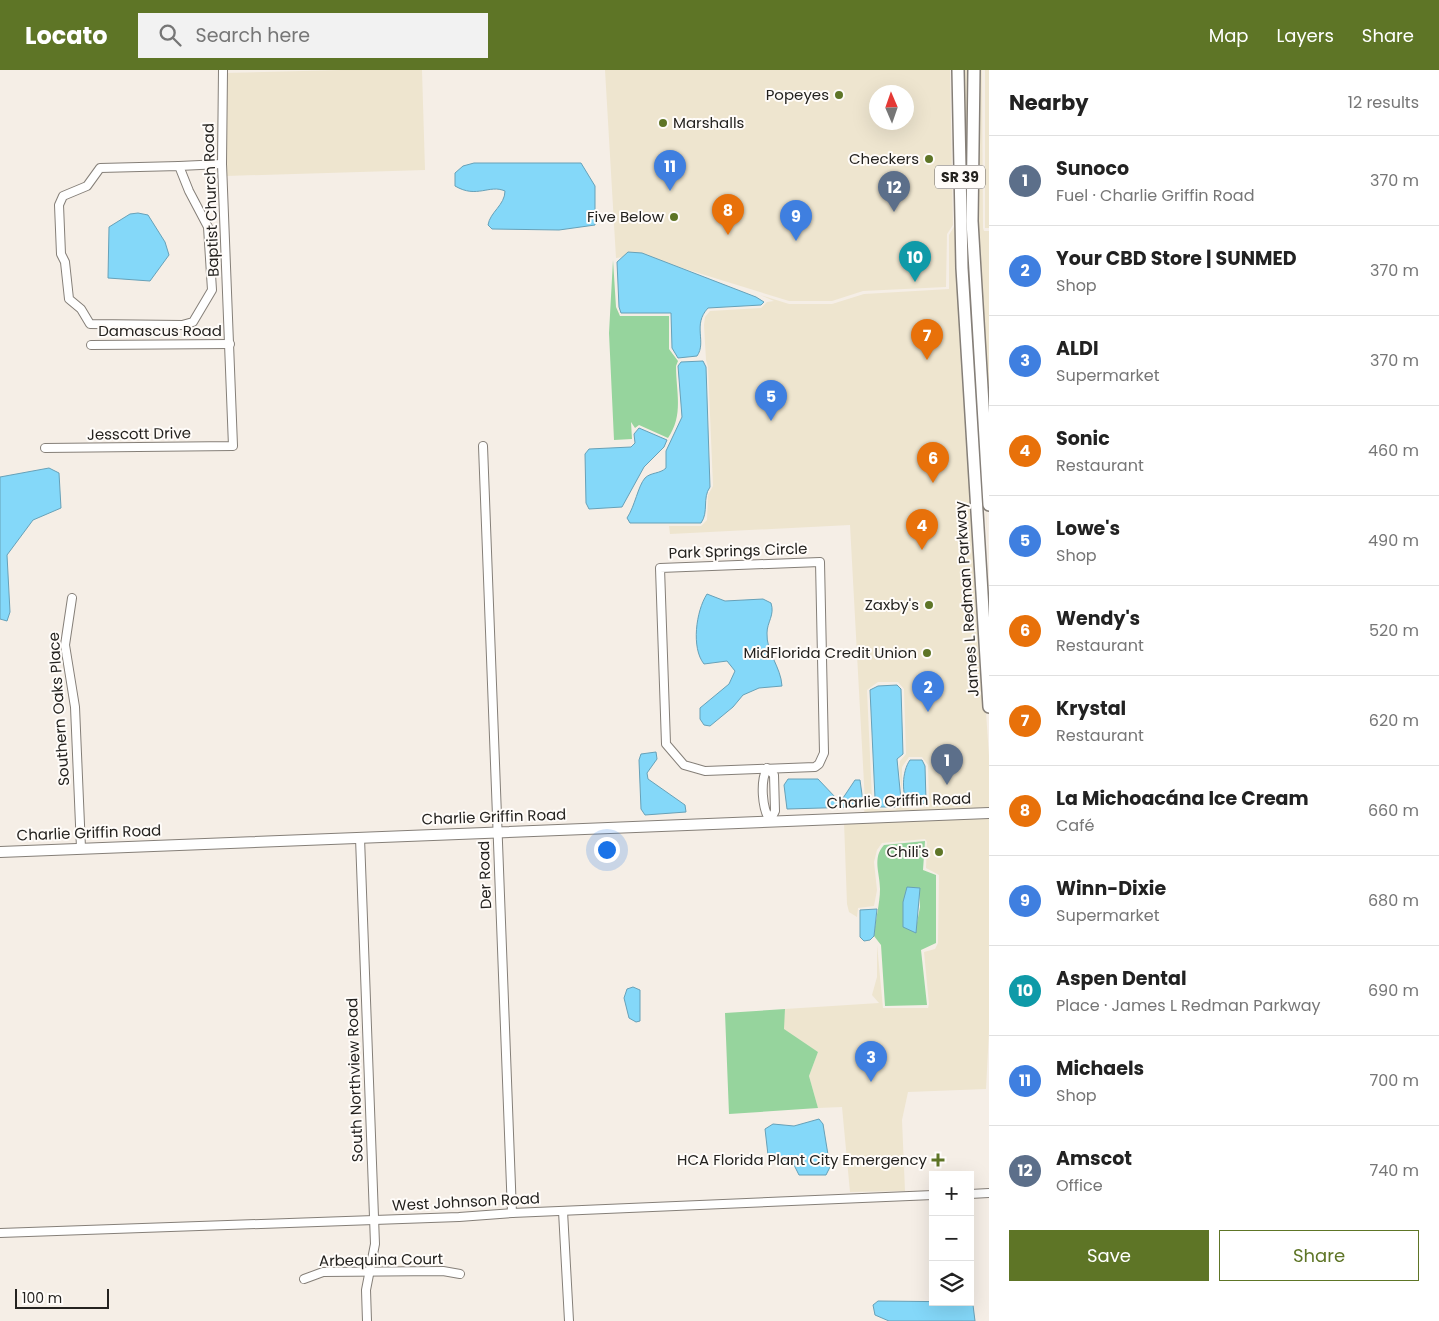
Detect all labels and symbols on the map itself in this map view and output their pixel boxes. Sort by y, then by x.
place label: Popeyes [766,84,829,105]
north arrow [869,85,914,130]
marker: Popeyes [833,89,845,101]
place label: Marshalls [673,112,745,133]
marker: Marshalls [657,117,669,129]
street label: Baptist Church Road [197,123,224,277]
place label: Checkers [849,148,919,169]
pin: 11 [654,150,686,191]
marker: Checkers [923,153,935,165]
road number: SR 39 [935,165,985,188]
pin: 12 [878,171,910,212]
pin: 8 [712,194,744,235]
pin: 9 [780,200,812,241]
place label: Five Below [587,206,665,227]
marker: Five Below [668,211,680,223]
pin: 10 [899,241,931,282]
pin: 7 [911,319,943,360]
street label: Damascus Road [98,320,222,341]
pin: 5 [755,380,787,421]
street label: Jesscott Drive [87,422,191,445]
pin: 6 [917,442,949,483]
street label: James L Redman Parkway [949,500,984,698]
pin: 4 [906,509,938,550]
street label: Park Springs Circle [668,538,808,563]
place label: Zaxby's [865,594,919,615]
marker: Zaxby's [923,599,935,611]
street label: Southern Oaks Place [43,631,74,787]
place label: MidFlorida Credit Union [743,642,917,663]
marker: MidFlorida Credit Union [921,647,933,659]
pin: 2 [912,671,944,712]
pin: 1 [931,744,963,785]
street label: Charlie Griffin Road [826,787,972,814]
street label: Charlie Griffin Road [421,803,567,830]
street label: Charlie Griffin Road [16,819,162,846]
your location [594,837,620,863]
street label: Der Road [473,840,496,910]
place label: Chili's [887,841,929,862]
marker: Chili's [933,846,945,858]
street label: South Northview Road [341,997,368,1163]
pin: 3 [855,1041,887,1082]
place label: HCA Florida Plant City Emergency [677,1149,928,1170]
marker: HCA Florida Plant City Emergency [931,1153,945,1167]
street label: West Johnson Road [392,1187,540,1216]
street label: Arbequina Court [319,1248,443,1271]
scale bar [15,1286,109,1309]

